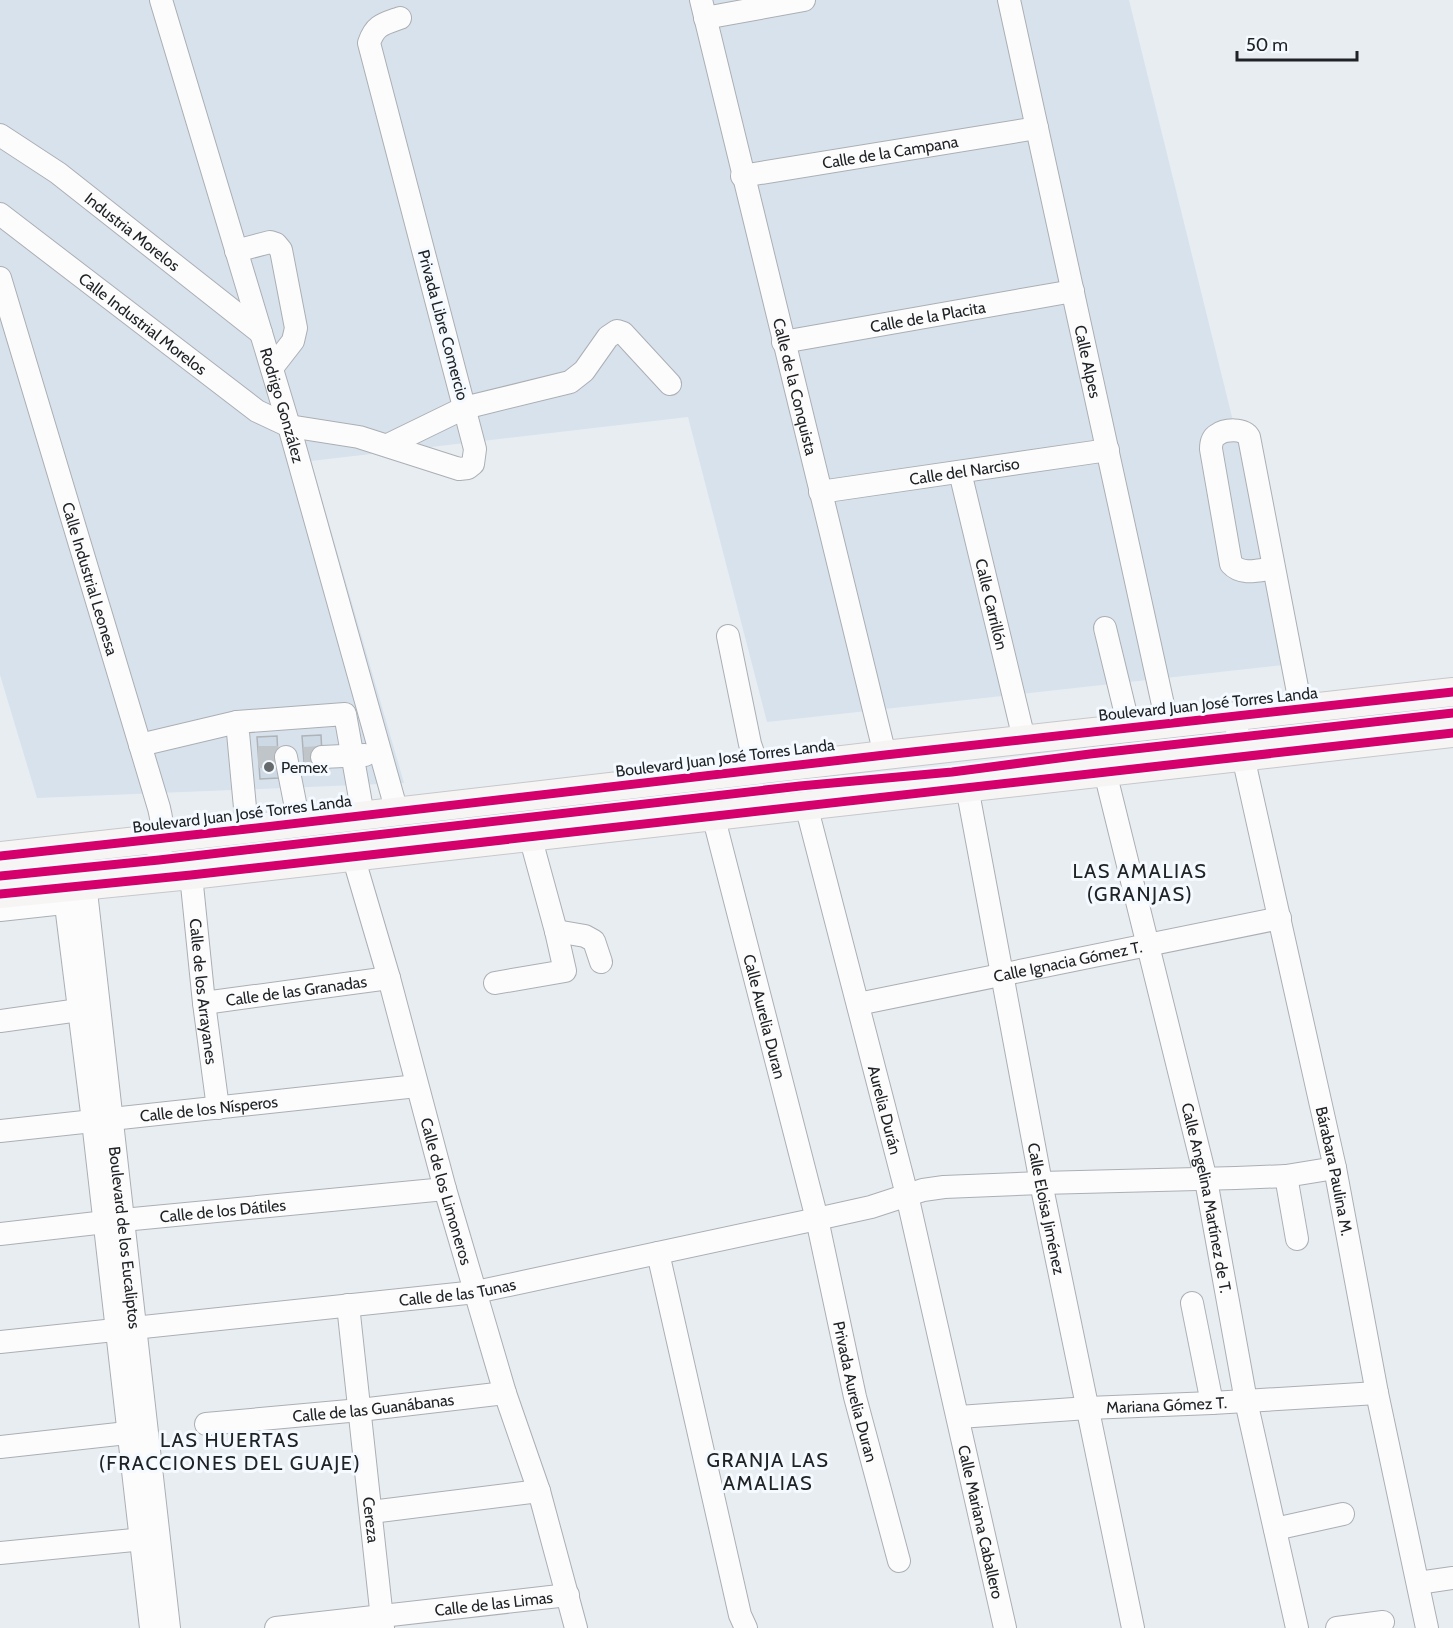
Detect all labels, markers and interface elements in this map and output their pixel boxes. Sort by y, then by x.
scale bar [1237,24,1357,62]
text: 50 m [1246,34,1288,56]
street label: Calle de la Campana [821,131,960,172]
street label: Industria Morelos [81,188,184,275]
street label: Privada Libre Comercio [414,248,472,402]
street label: Calle Industrial Morelos [75,268,211,379]
street label: Calle de la Placita [869,297,987,336]
street label: Calle de la Conquista [769,316,821,457]
street label: Calle Alpes [1071,323,1105,400]
street label: Rodrigo González [256,345,308,465]
street label: Calle del Narciso [908,453,1021,488]
street label: Calle Industrial Leonesa [58,500,122,658]
street label: Calle Carrillón [972,557,1012,652]
street label: Boulevard Juan José Torres Landa [1097,683,1319,725]
street label: Boulevard Juan José Torres Landa [614,735,836,781]
place label: Pemex [281,758,328,777]
marker: Pemex [262,760,276,774]
street label: Boulevard Juan José Torres Landa [131,791,353,837]
district label: LAS AMALIAS (GRANJAS) [1072,859,1208,906]
street label: Calle de los Arrayanes [186,917,222,1066]
street label: Calle Ignacia Gómez T. [992,937,1144,986]
street label: Calle Aurelia Duran [740,952,790,1081]
street label: Calle de las Granadas [224,972,368,1009]
street label: Aurelia Durán [864,1063,906,1156]
street label: Calle de los Nísperos [139,1092,279,1125]
street label: Calle Angelina Martínez de T. [1178,1101,1236,1295]
street label: Bárabara Paulina M. [1312,1105,1357,1237]
street label: Calle de los Limoneros [417,1115,476,1267]
street label: Calle Eloisa Jiménez [1024,1141,1069,1277]
street label: Boulevard de los Eucaliptos [105,1145,145,1330]
street label: Calle de los Dátiles [159,1195,287,1226]
street label: Calle de las Tunas [398,1274,518,1310]
street label: Privada Aurelia Duran [830,1319,882,1464]
street label: Calle de las Guanábanas [292,1390,455,1426]
street label: Mariana Gómez T. [1106,1393,1228,1417]
district label: LAS HUERTAS (FRACCIONES DEL GUAJE) [99,1428,361,1475]
street label: Calle Mariana Caballero [954,1443,1008,1601]
district label: GRANJA LAS AMALIAS [707,1448,829,1495]
street label: Cereza [359,1496,383,1544]
street label: Calle de las Limas [433,1587,554,1620]

